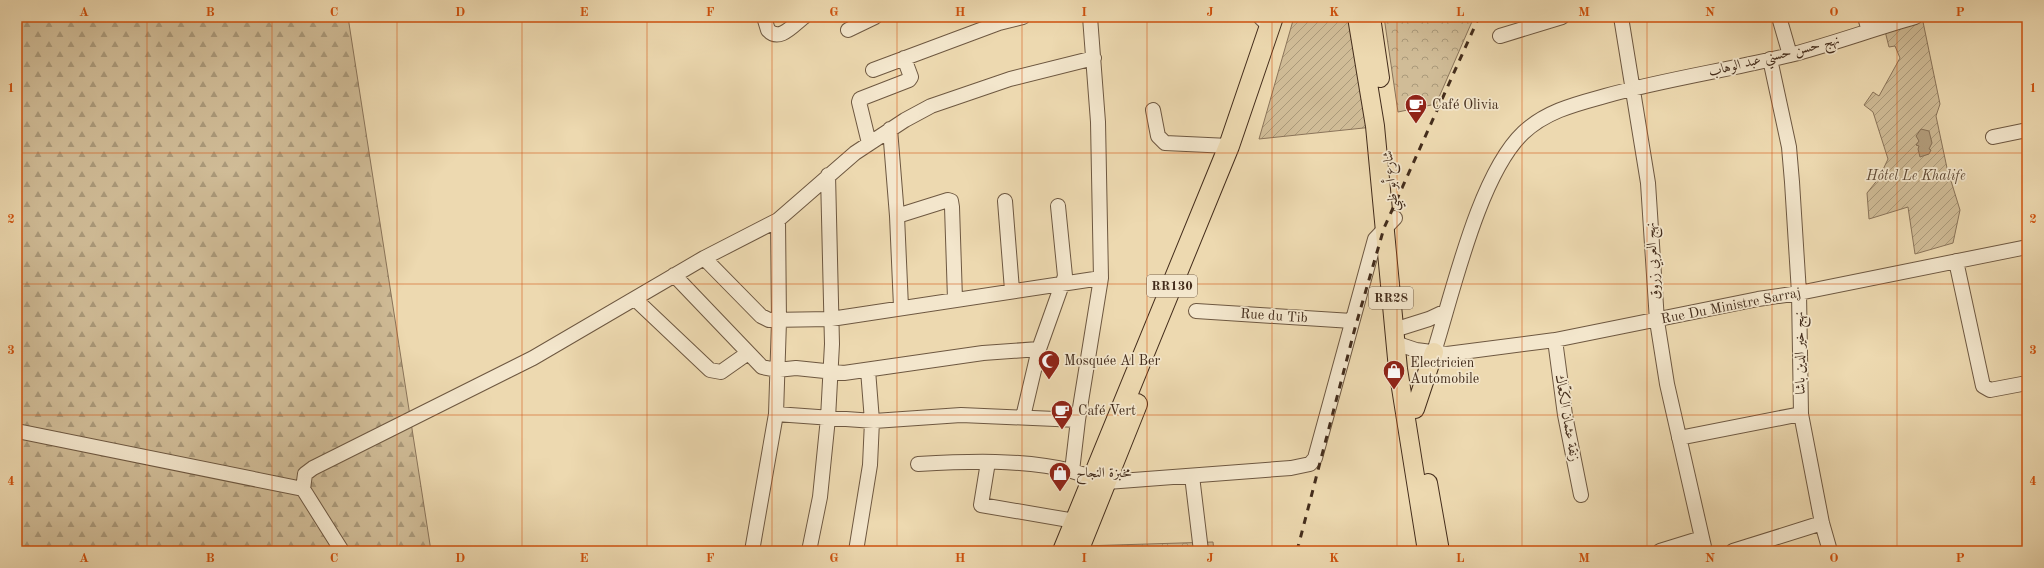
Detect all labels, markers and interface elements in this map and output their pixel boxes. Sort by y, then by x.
text: A [79,6,89,19]
text: B [205,6,215,19]
text: C [330,6,338,19]
text: D [455,6,465,19]
text: E [580,6,589,19]
text: F [706,6,715,19]
text: G [829,6,839,19]
text: H [955,6,966,19]
text: I [1081,6,1087,19]
text: J [1206,6,1214,19]
text: K [1329,6,1339,19]
text: L [1456,6,1465,19]
text: M [1578,6,1590,19]
text: N [1705,6,1715,19]
text: O [1829,6,1839,19]
text: P [1955,6,1965,19]
street label: نهج حسن حسني عبد الوهاب [1707,33,1842,84]
text: 1 [7,82,15,95]
text: 1 [2029,82,2037,95]
cafe icon: Café Olivia [1403,92,1429,125]
place label: Café Olivia [1432,98,1499,112]
street label: شارع أبو ظبي [1377,149,1406,213]
park label: Hôtel Le Khalife [1865,169,1966,184]
text: 2 [7,213,15,226]
text: 2 [2029,213,2037,226]
street label: نهج العربي زروق [1643,222,1668,300]
road number: RR130 [1147,275,1197,297]
street label: Rue Du Ministre Sarraj [1660,286,1802,326]
road number: RR28 [1369,287,1413,309]
street label: Rue du Tib [1240,307,1308,325]
street label: نهج خير الدين باشا [1792,311,1813,395]
text: 3 [7,344,15,357]
text: 3 [2029,344,2037,357]
mosque icon: Mosquée Al Ber [1036,348,1062,381]
place label: Mosquée Al Ber [1064,354,1161,368]
place label: Electricien Automobile [1410,356,1479,386]
shop icon: Electricien Automobile [1381,358,1407,391]
street label: زنقة عثمان الكعّاك [1551,373,1586,463]
cafe icon: Café Vert [1049,398,1075,431]
place label: Café Vert [1078,404,1136,418]
shop icon: مخبزة النجاح [1047,460,1073,493]
place label: مخبزة النجاح [1076,466,1132,485]
text: 4 [7,475,15,488]
text: 4 [2029,475,2037,488]
text: A [79,552,89,565]
text: B [205,552,215,565]
text: C [330,552,338,565]
text: D [455,552,465,565]
text: E [580,552,589,565]
text: F [706,552,715,565]
text: G [829,552,839,565]
text: H [955,552,966,565]
text: I [1081,552,1087,565]
text: J [1206,552,1214,565]
text: K [1329,552,1339,565]
text: L [1456,552,1465,565]
text: M [1578,552,1590,565]
text: N [1705,552,1715,565]
text: O [1829,552,1839,565]
text: P [1955,552,1965,565]

